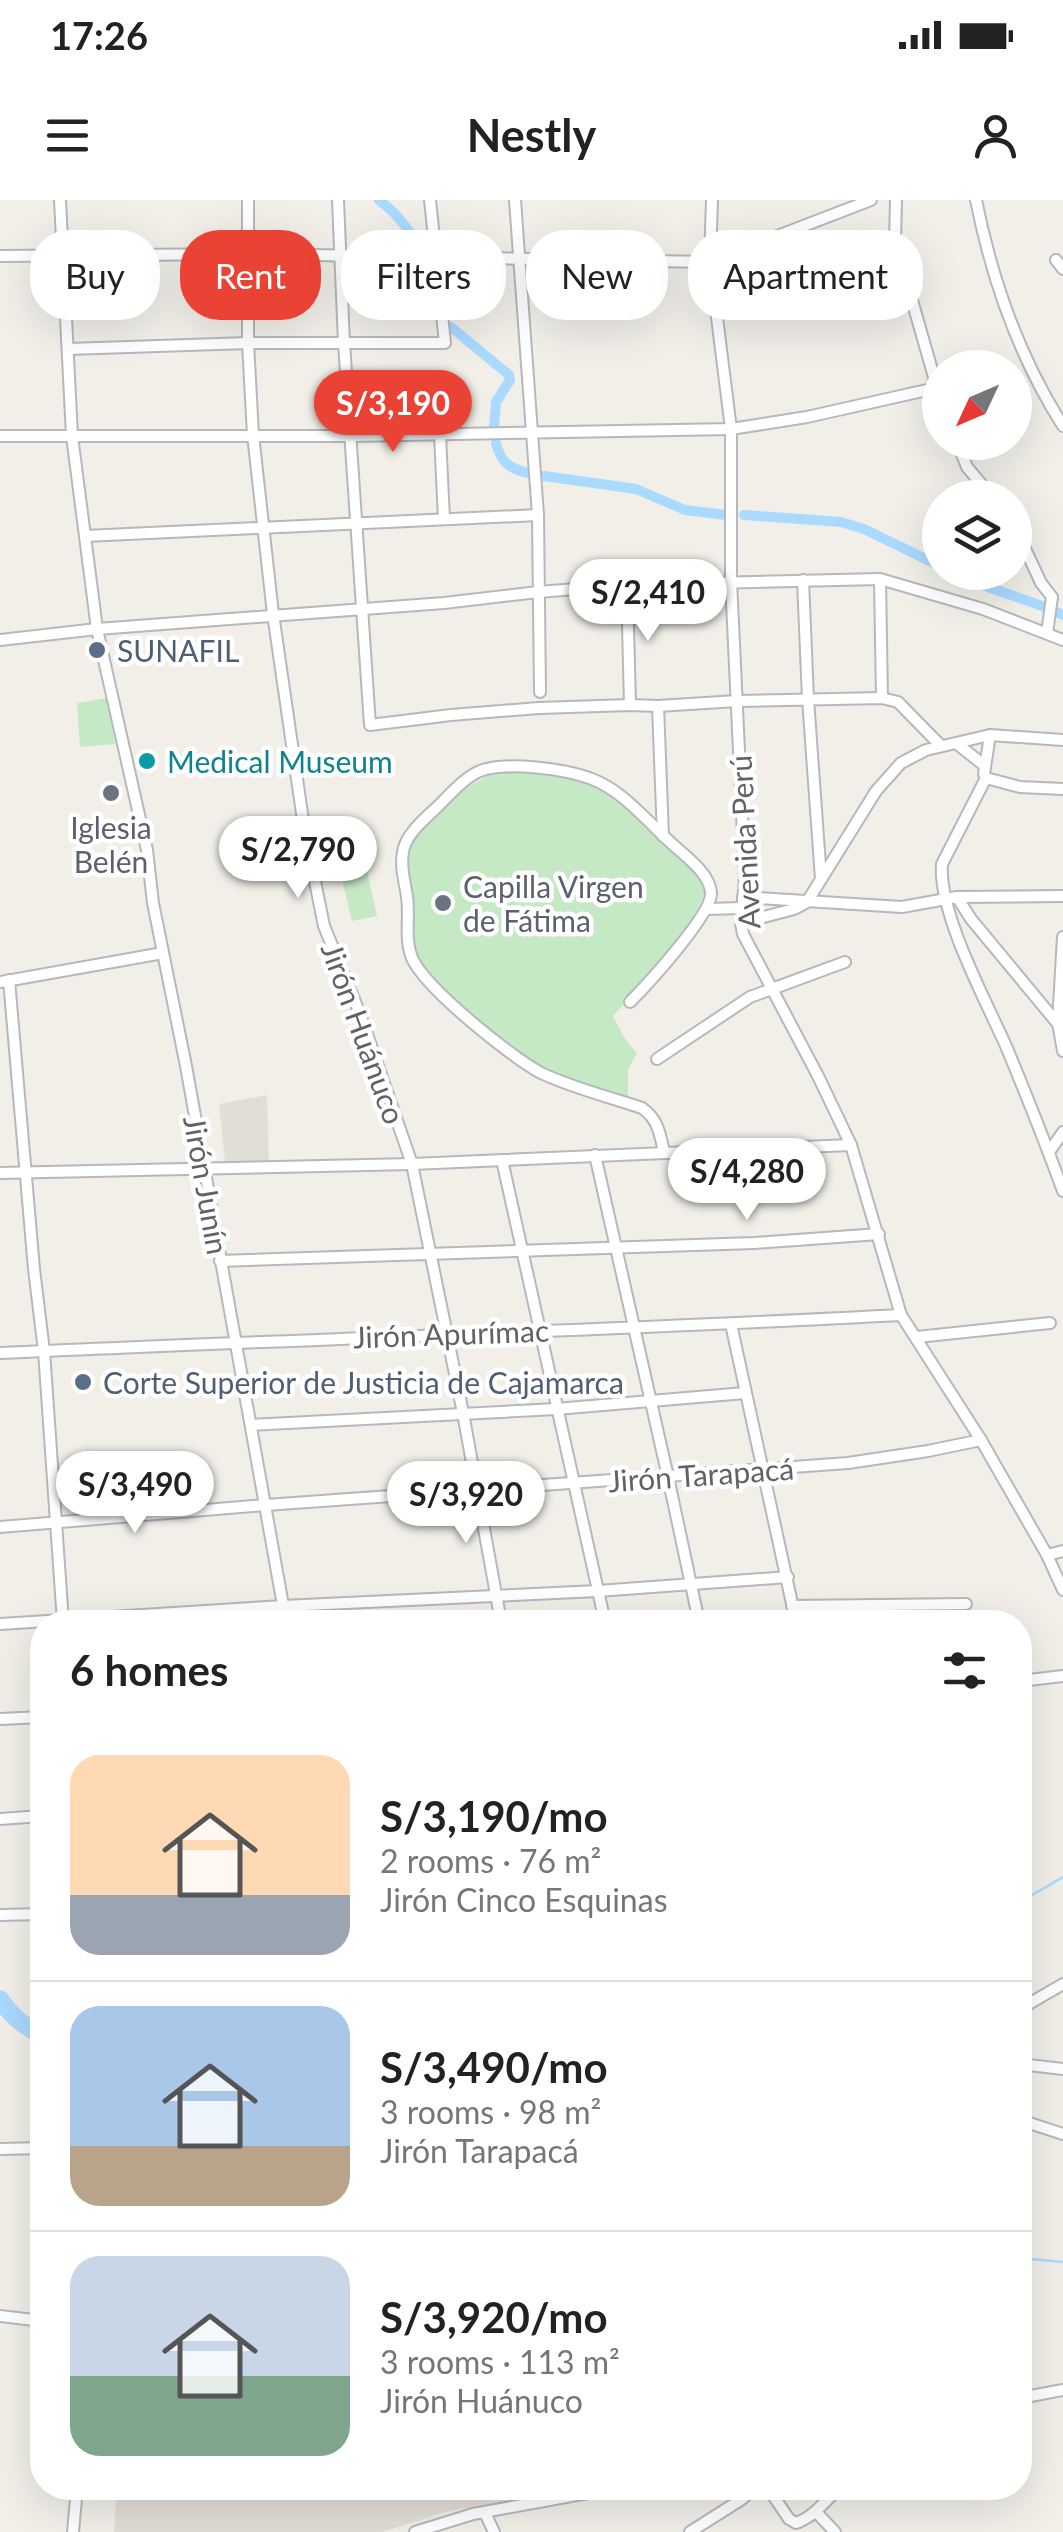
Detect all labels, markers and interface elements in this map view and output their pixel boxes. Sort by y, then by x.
text: 17:26 [50,12,148,58]
icon: menu [40,108,95,163]
text: Nestly [467,108,596,162]
icon: person [968,108,1023,163]
chip: Buy [30,230,160,320]
chip: Rent [180,230,321,320]
chip: Filters [341,230,506,320]
chip: New [526,230,668,320]
chip: Apartment [688,230,923,320]
north arrow [922,350,1032,460]
map controls [922,350,1032,590]
pin: S/3,190 [301,370,485,455]
text: S/3,190 [336,383,450,422]
button: layers [922,480,1032,590]
pin: S/2,410 [556,559,740,644]
text: S/2,410 [591,572,705,611]
place label: SUNAFIL [117,632,239,668]
marker: SUNAFIL [86,639,108,661]
place label: Medical Museum [167,743,393,779]
marker: Medical Museum [136,750,158,772]
street label: Avenida Perú [721,754,767,930]
marker: Iglesia Belén [100,782,122,804]
place label: Iglesia Belén [70,809,152,879]
pin: S/2,790 [206,816,390,901]
text: S/2,790 [241,829,355,868]
place label: Capilla Virgen de Fátima [463,868,644,938]
marker: Capilla Virgen de Fátima [432,892,454,914]
street label: Jirón Huánuco [315,937,413,1129]
street label: Jirón Junín [177,1113,237,1257]
pin: S/4,280 [655,1138,839,1223]
text: S/4,280 [690,1151,804,1190]
street label: Jirón Apurímac [352,1312,550,1354]
place label: Corte Superior de Justicia de Cajamarca [103,1364,624,1400]
marker: Corte Superior de Justicia de Cajamarca [72,1371,94,1393]
street label: Jirón Tarapacá [607,1450,795,1498]
pin: S/3,490 [43,1451,227,1536]
pin: S/3,920 [374,1461,558,1546]
text: S/3,490 [78,1464,192,1503]
text: S/3,920 [409,1474,523,1513]
icon: filters [937,1643,992,1698]
text: 6 homes [70,1645,228,1695]
text: S/3,190/mo [380,1791,608,1841]
icon: home [150,1795,270,1915]
text: 2 rooms · 76 m² [380,1841,601,1880]
text: Jirón Cinco Esquinas [380,1880,668,1919]
text: S/3,490/mo [380,2042,608,2092]
icon: home [150,2046,270,2166]
text: 3 rooms · 98 m² [380,2092,601,2131]
text: Jirón Tarapacá [380,2131,579,2170]
text: S/3,920/mo [380,2292,608,2342]
icon: home [150,2296,270,2416]
text: 3 rooms · 113 m² [380,2342,620,2381]
text: Jirón Huánuco [380,2381,583,2420]

